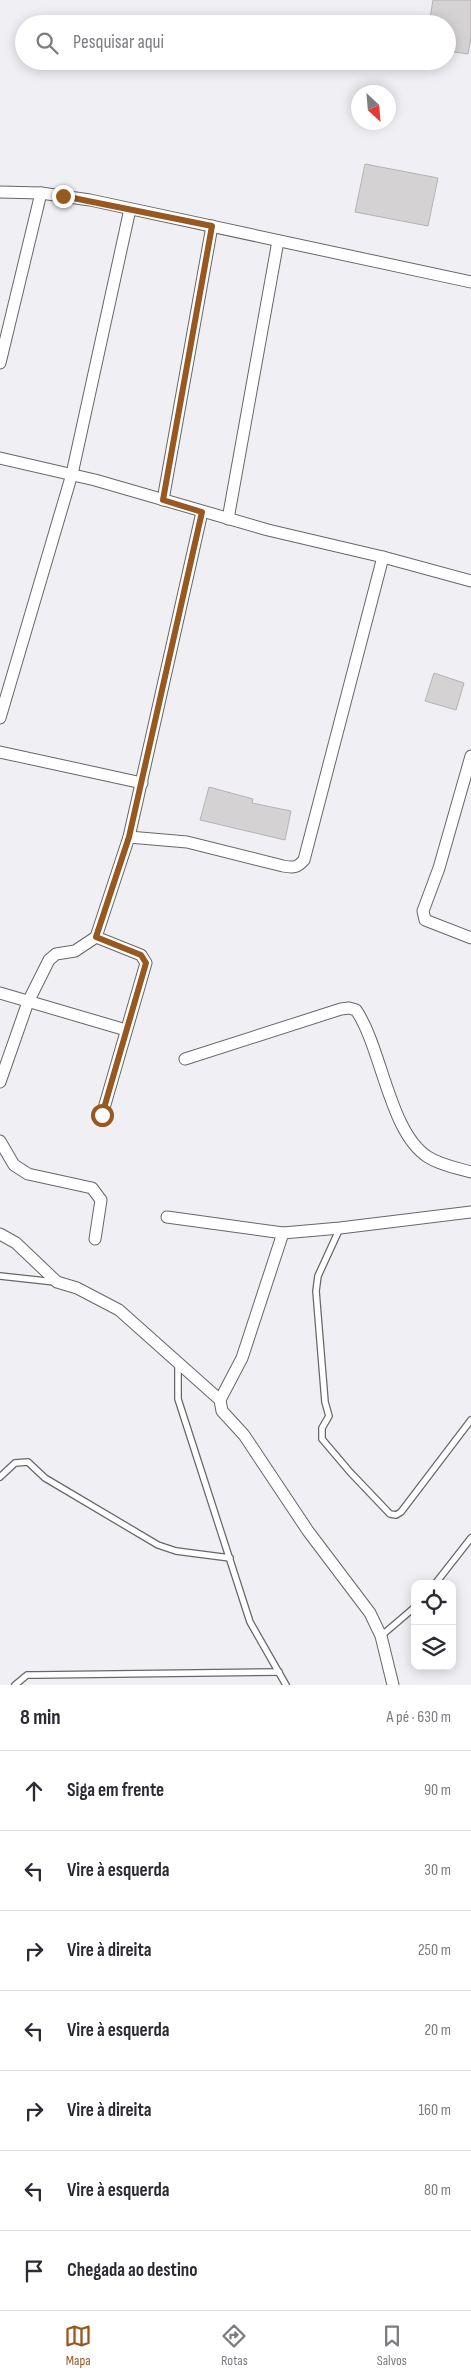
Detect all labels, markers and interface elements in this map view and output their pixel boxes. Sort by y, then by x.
search box [15,15,456,70]
icon: search [33,29,61,57]
text: Pesquisar aqui [73,31,164,54]
north arrow [351,85,396,130]
route end [52,185,75,208]
route start [91,1104,114,1127]
map controls [411,1580,456,1670]
button: locate [411,1580,456,1625]
button: layers [411,1625,456,1670]
text: 8 min [20,1705,61,1730]
text: A pé · 630 m [387,1708,451,1727]
icon: ahead [20,1777,48,1805]
text: Siga em frente [67,1779,164,1802]
text: 90 m [424,1781,451,1800]
icon: left [20,1857,48,1885]
text: Vire à esquerda [67,1859,169,1882]
text: 30 m [424,1861,451,1880]
icon: right [20,1937,48,1965]
text: Vire à direita [67,1939,151,1962]
text: 250 m [418,1941,451,1960]
icon: left [20,2017,48,2045]
text: Vire à esquerda [67,2019,169,2042]
text: 20 m [424,2021,451,2040]
icon: right [20,2097,48,2125]
text: Vire à direita [67,2099,151,2122]
text: 160 m [418,2101,451,2120]
icon: left [20,2177,48,2205]
text: Vire à esquerda [67,2179,169,2202]
text: 80 m [424,2181,451,2200]
icon: arrive [20,2257,48,2285]
text: Chegada ao destino [67,2259,197,2282]
tab: Mapa [64,2322,92,2369]
tab: Rotas [220,2322,248,2369]
tab: Salvos [377,2322,407,2369]

